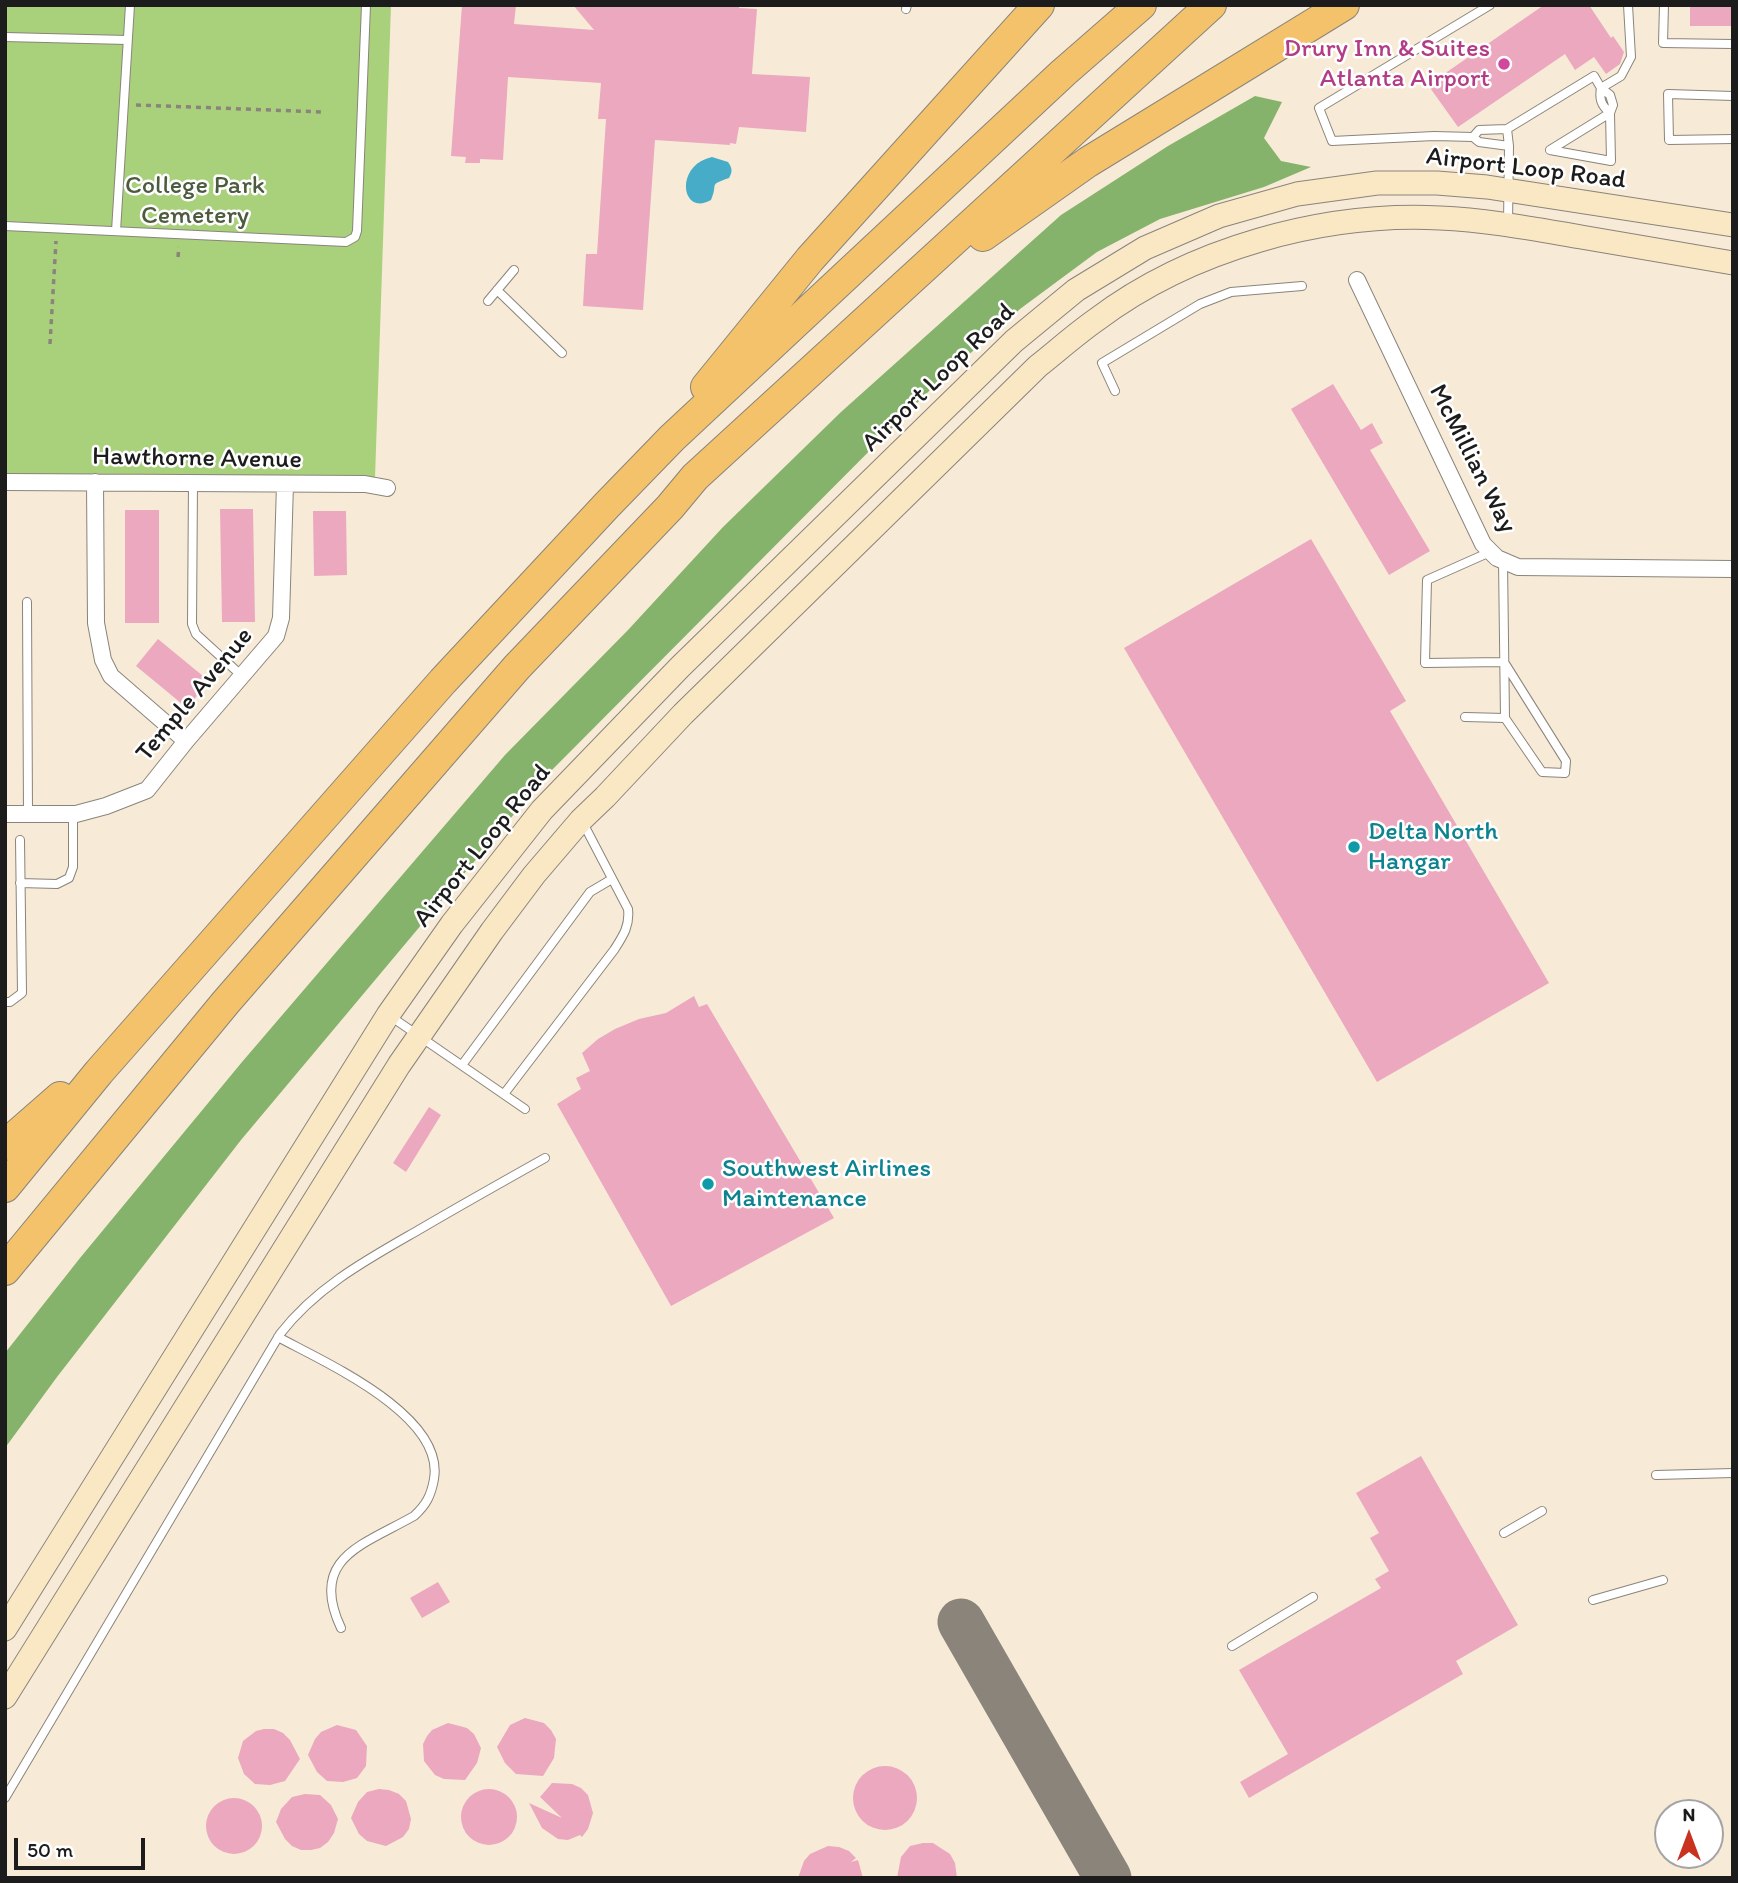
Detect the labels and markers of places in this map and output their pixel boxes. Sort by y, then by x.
place label: Drury Inn & Suites Atlanta Airport [1284,33,1490,94]
marker: Drury Inn & Suites Atlanta Airport [1496,56,1512,72]
place label: Delta North Hangar [1368,816,1498,878]
marker: Delta North Hangar [1346,839,1362,855]
place label: Southwest Airlines Maintenance [722,1153,931,1214]
marker: Southwest Airlines Maintenance [700,1176,716,1192]

